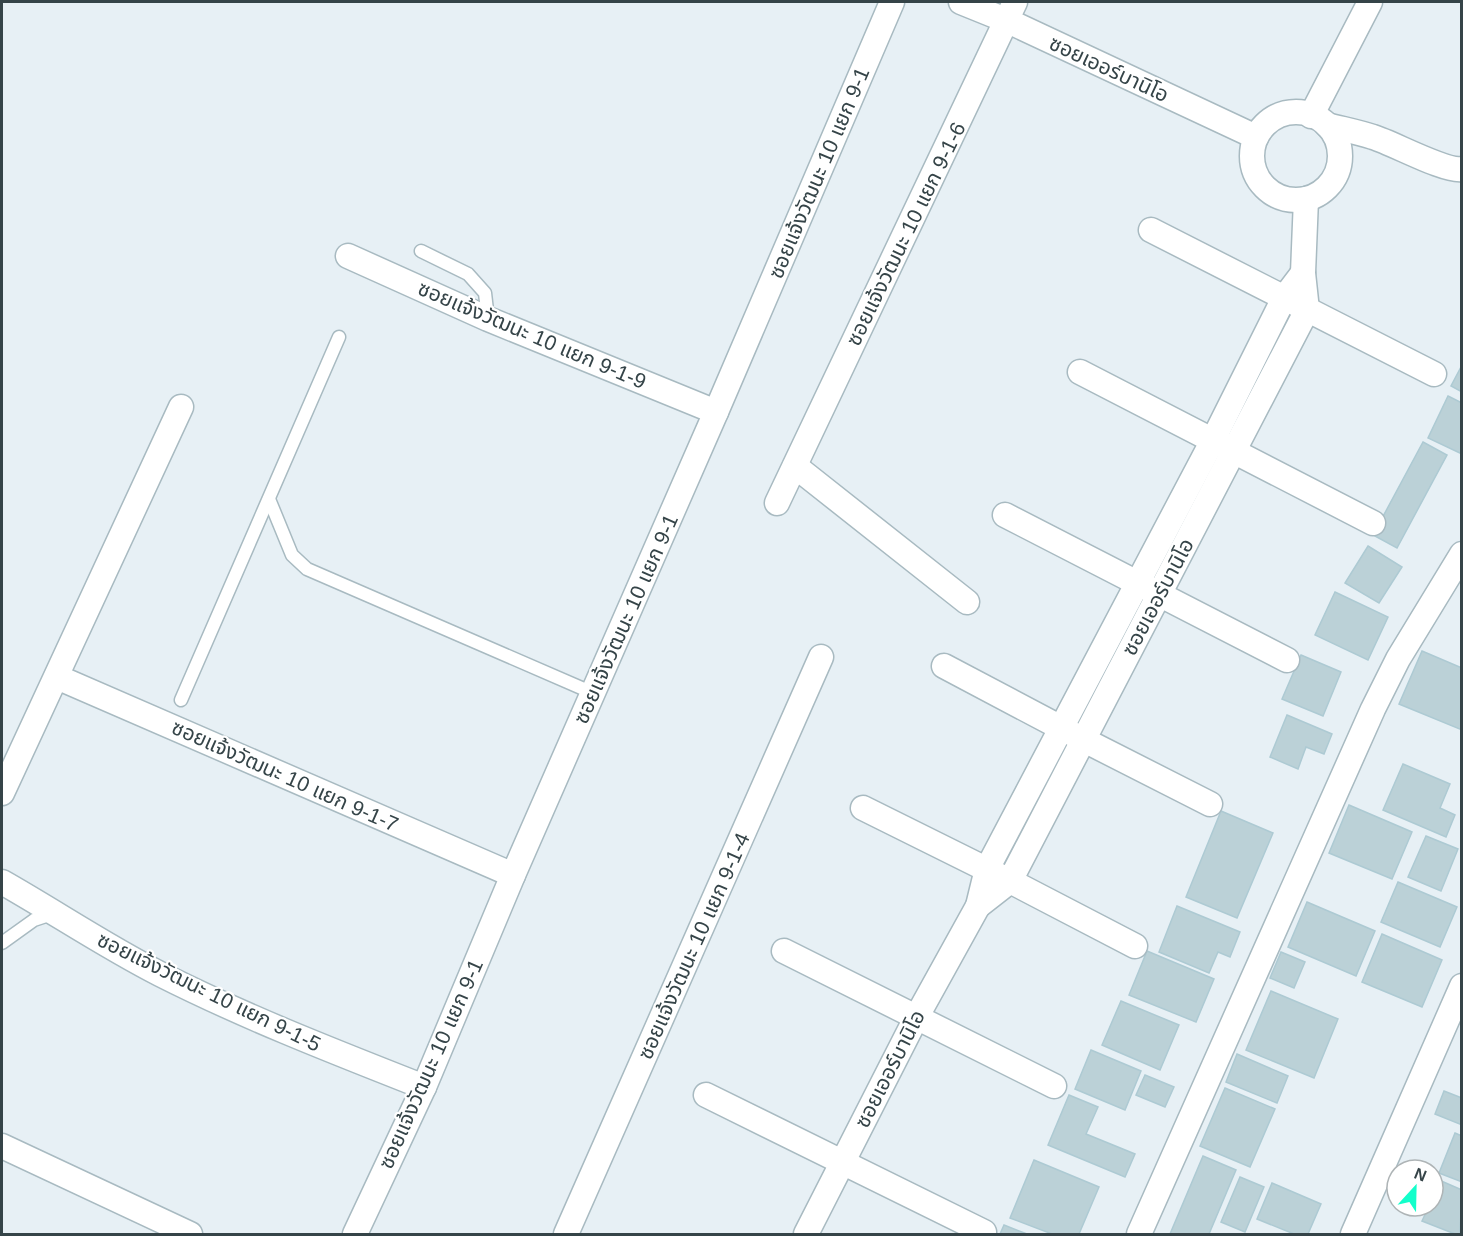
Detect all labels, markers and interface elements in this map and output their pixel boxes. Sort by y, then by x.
street label: ซอยเออร์บานิโอ [1046,31,1173,106]
street label: ซอยแจ้งวัฒนะ 10 แยก 9-1 [764,64,873,282]
street label: ซอยแจ้งวัฒนะ 10 แยก 9-1-6 [841,118,970,349]
street label: ซอยแจ้งวัฒนะ 10 แยก 9-1-9 [415,276,650,393]
street label: ซอยแจ้งวัฒนะ 10 แยก 9-1 [569,511,682,727]
street label: ซอยเออร์บานิโอ [1117,534,1198,659]
street label: ซอยแจ้งวัฒนะ 10 แยก 9-1-7 [168,715,402,836]
street label: ซอยแจ้งวัฒนะ 10 แยก 9-1-4 [633,829,754,1063]
street label: ซอยแจ้งวัฒนะ 10 แยก 9-1-5 [94,927,325,1056]
street label: ซอยแจ้งวัฒนะ 10 แยก 9-1 [374,956,487,1172]
street label: ซอยเออร์บานิโอ [850,1006,929,1131]
north arrow [1385,1158,1445,1218]
text: N [1412,1165,1429,1185]

